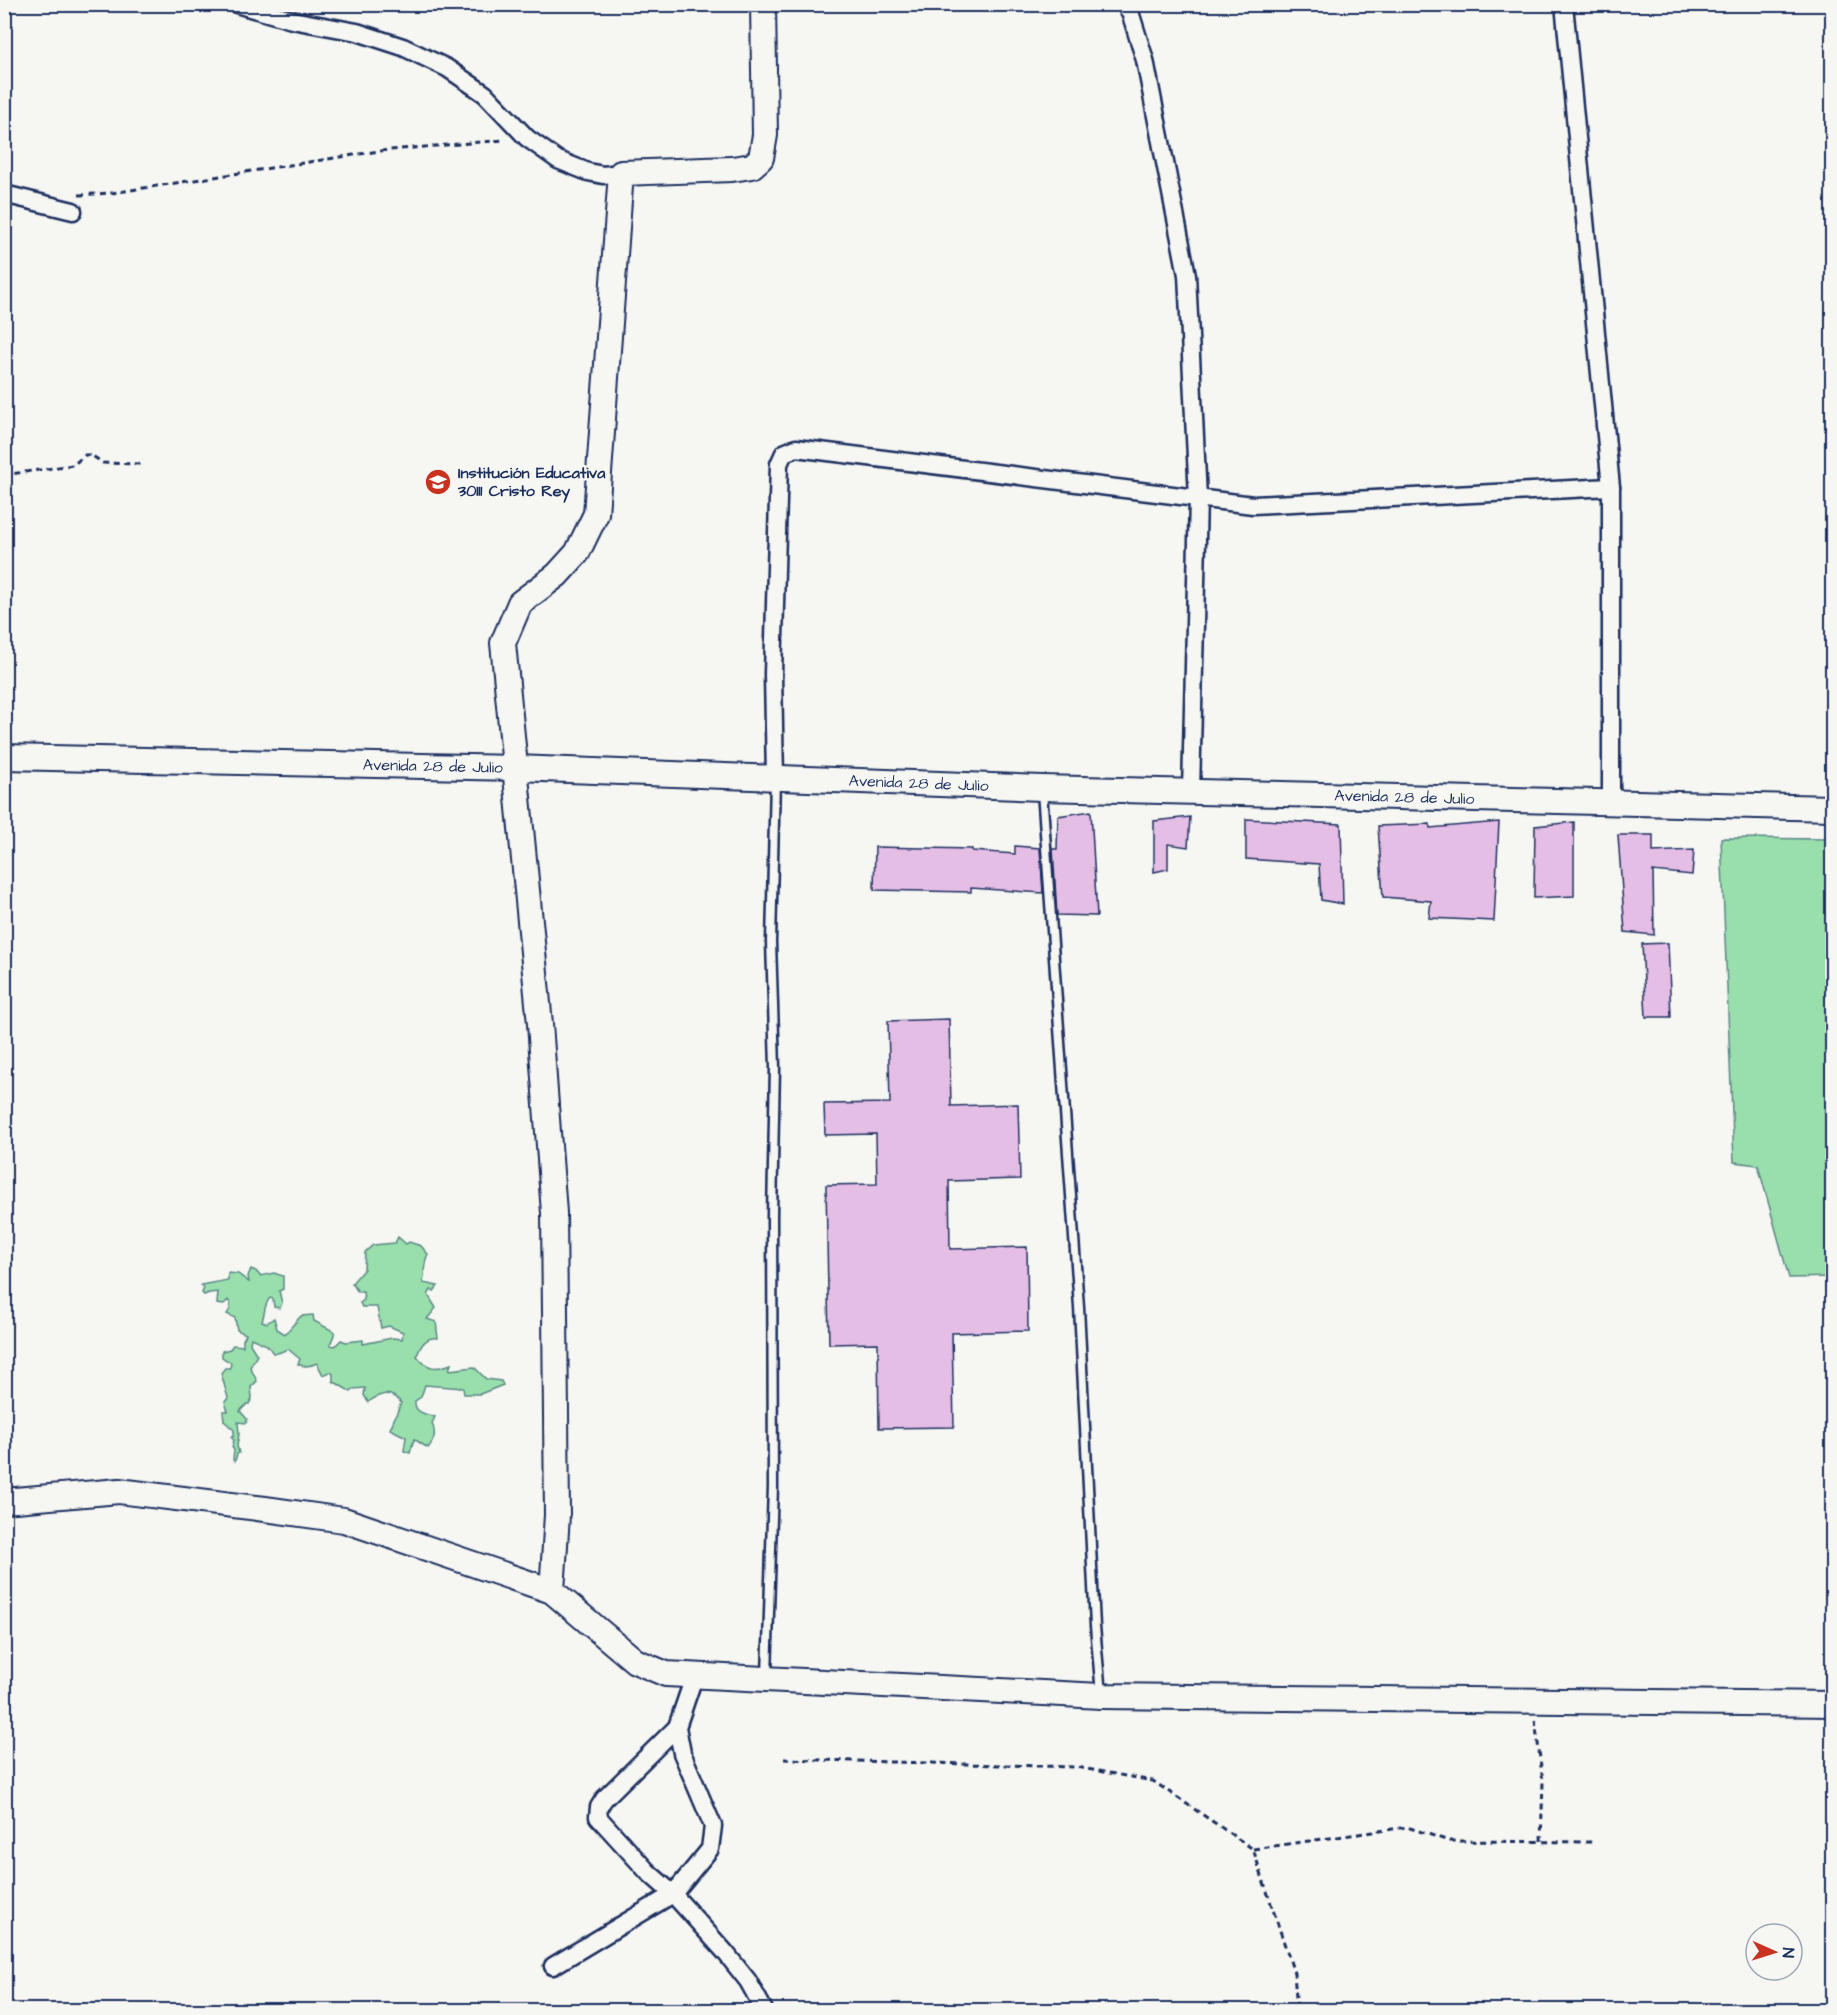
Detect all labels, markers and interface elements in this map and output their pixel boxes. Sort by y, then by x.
place label: Institución Educativa 30111 Cristo Rey [457,462,606,503]
school or university icon: Institución Educativa 30111 Cristo Rey [423,467,453,497]
street label: Avenida 28 de Julio [363,754,503,779]
street label: Avenida 28 de Julio [848,770,989,797]
street label: Avenida 28 de Julio [1334,784,1475,810]
north arrow [1744,1922,1804,1982]
text: N [1777,1947,1799,1958]

